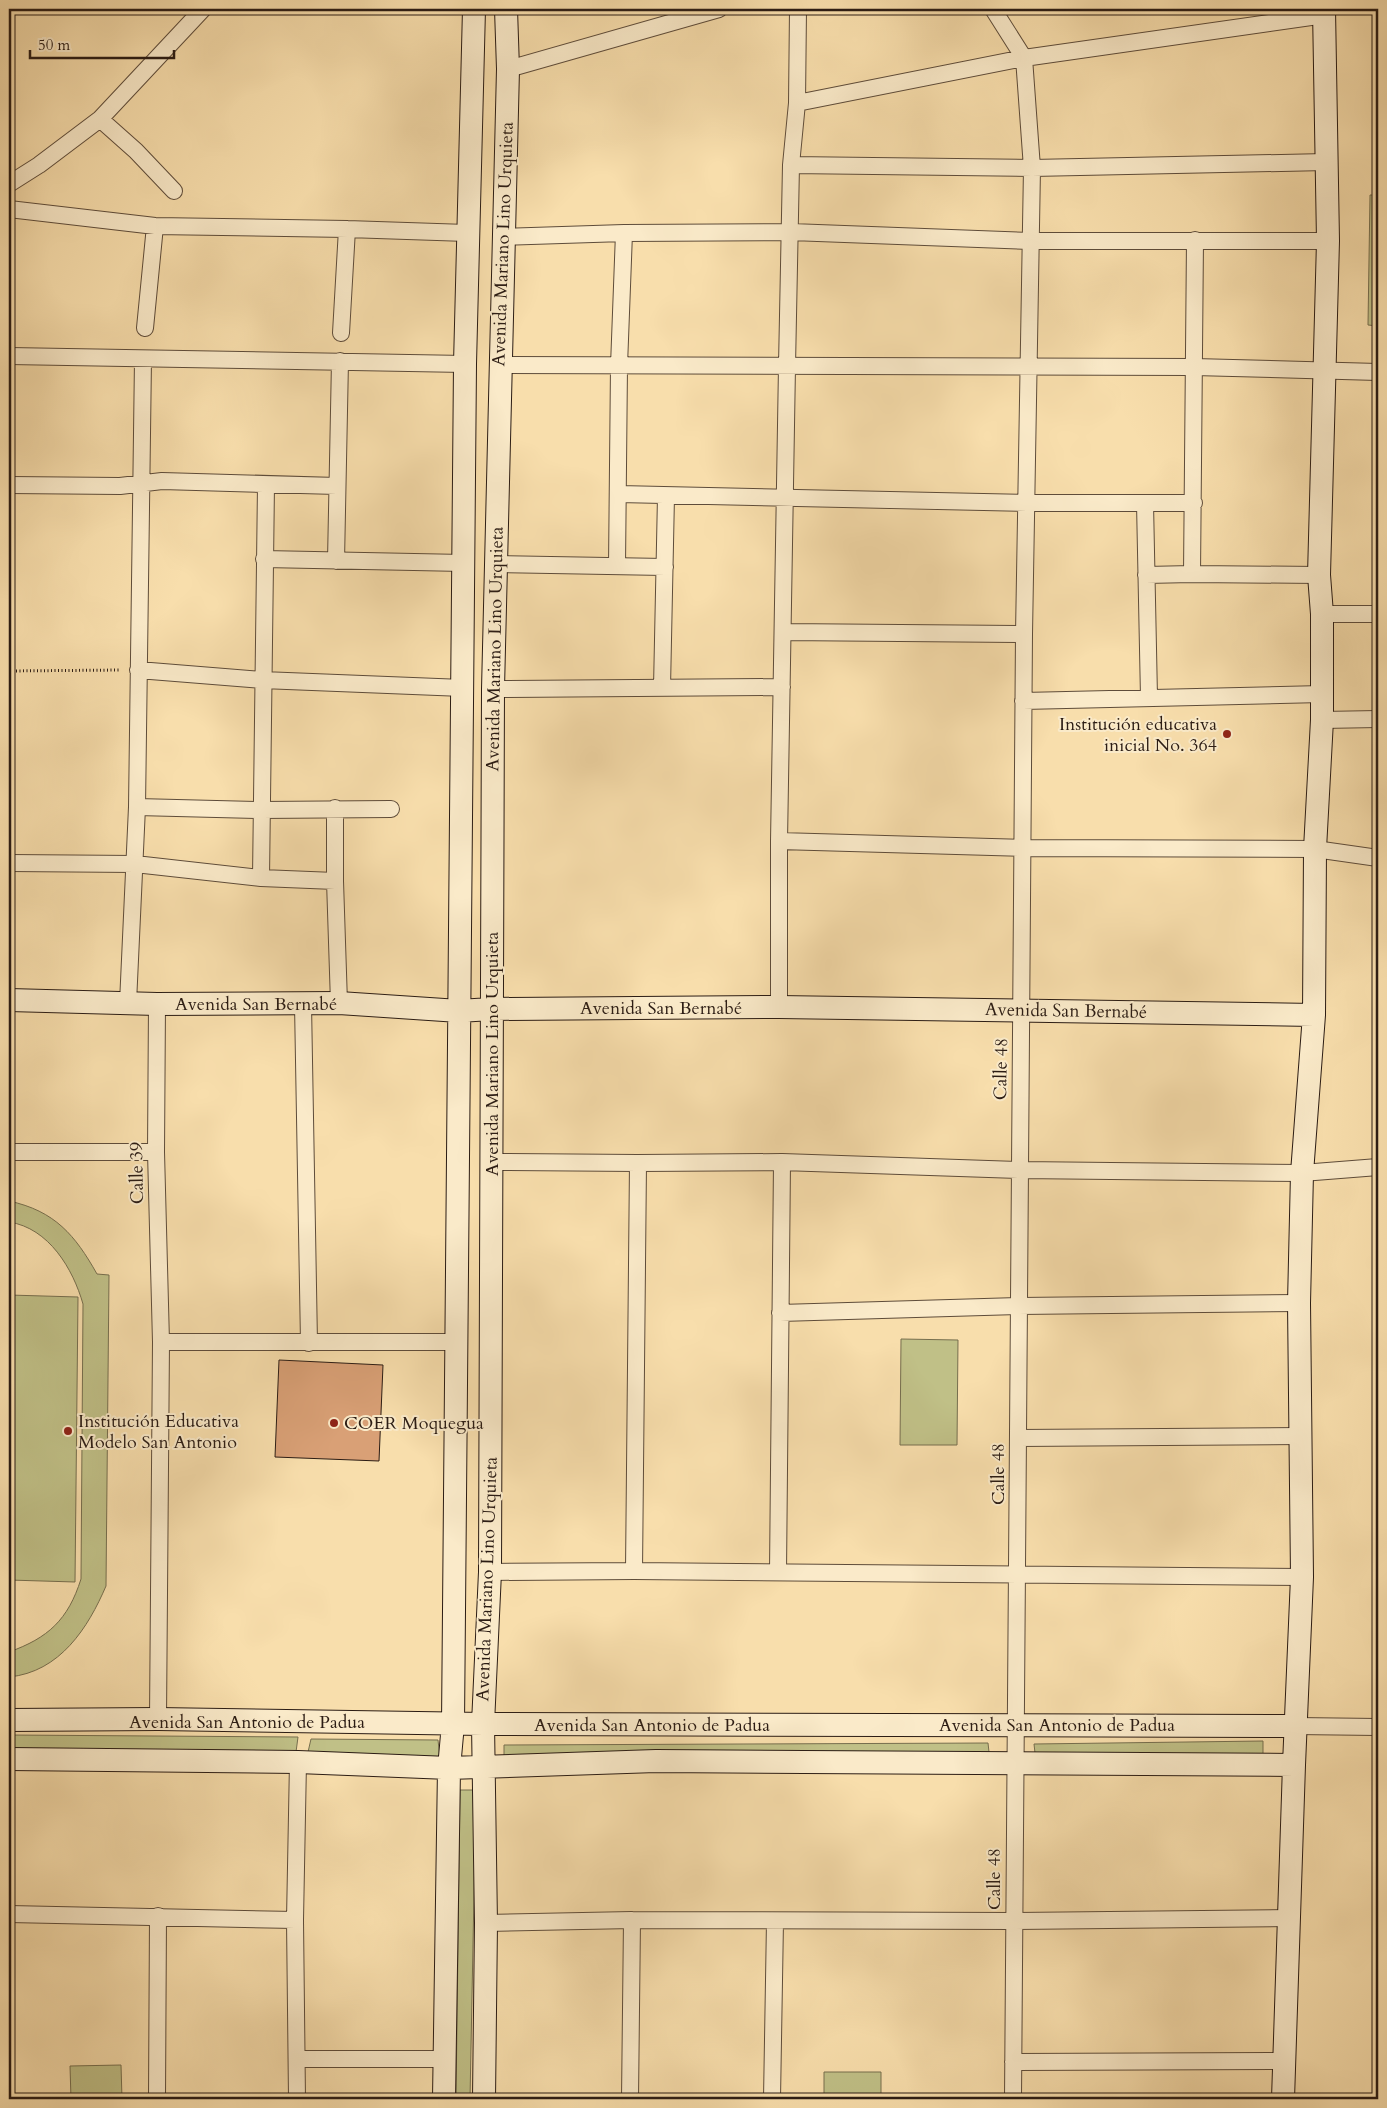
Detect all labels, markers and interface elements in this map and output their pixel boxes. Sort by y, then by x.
scale bar [30,28,174,60]
text: 50 m [38,35,70,55]
street label: Avenida Mariano Lino Urquieta [486,121,520,367]
street label: Avenida Mariano Lino Urquieta [480,526,510,772]
place label: Institución educativa inicial No. 364 [1059,712,1217,758]
marker: Institución educativa inicial No. 364 [1221,728,1233,740]
street label: Avenida Mariano Lino Urquieta [480,931,505,1176]
street label: Avenida San Bernabé [175,992,337,1017]
street label: Avenida San Bernabé [580,996,742,1021]
street label: Avenida San Bernabé [985,997,1147,1025]
street label: Calle 48 [988,1038,1014,1100]
street label: Calle 39 [124,1142,150,1204]
place label: Institución Educativa Modelo San Antonio [78,1409,239,1455]
place label: COER Moquegua [344,1411,484,1436]
marker: COER Moquegua [328,1417,340,1429]
marker: Institución Educativa Modelo San Antonio [62,1425,74,1437]
street label: Calle 48 [986,1443,1011,1505]
street label: Avenida Mariano Lino Urquieta [470,1456,504,1702]
street label: Avenida San Antonio de Padua [129,1710,365,1735]
street label: Avenida San Antonio de Padua [534,1713,770,1738]
street label: Avenida San Antonio de Padua [939,1713,1175,1738]
street label: Calle 48 [982,1848,1007,1910]

